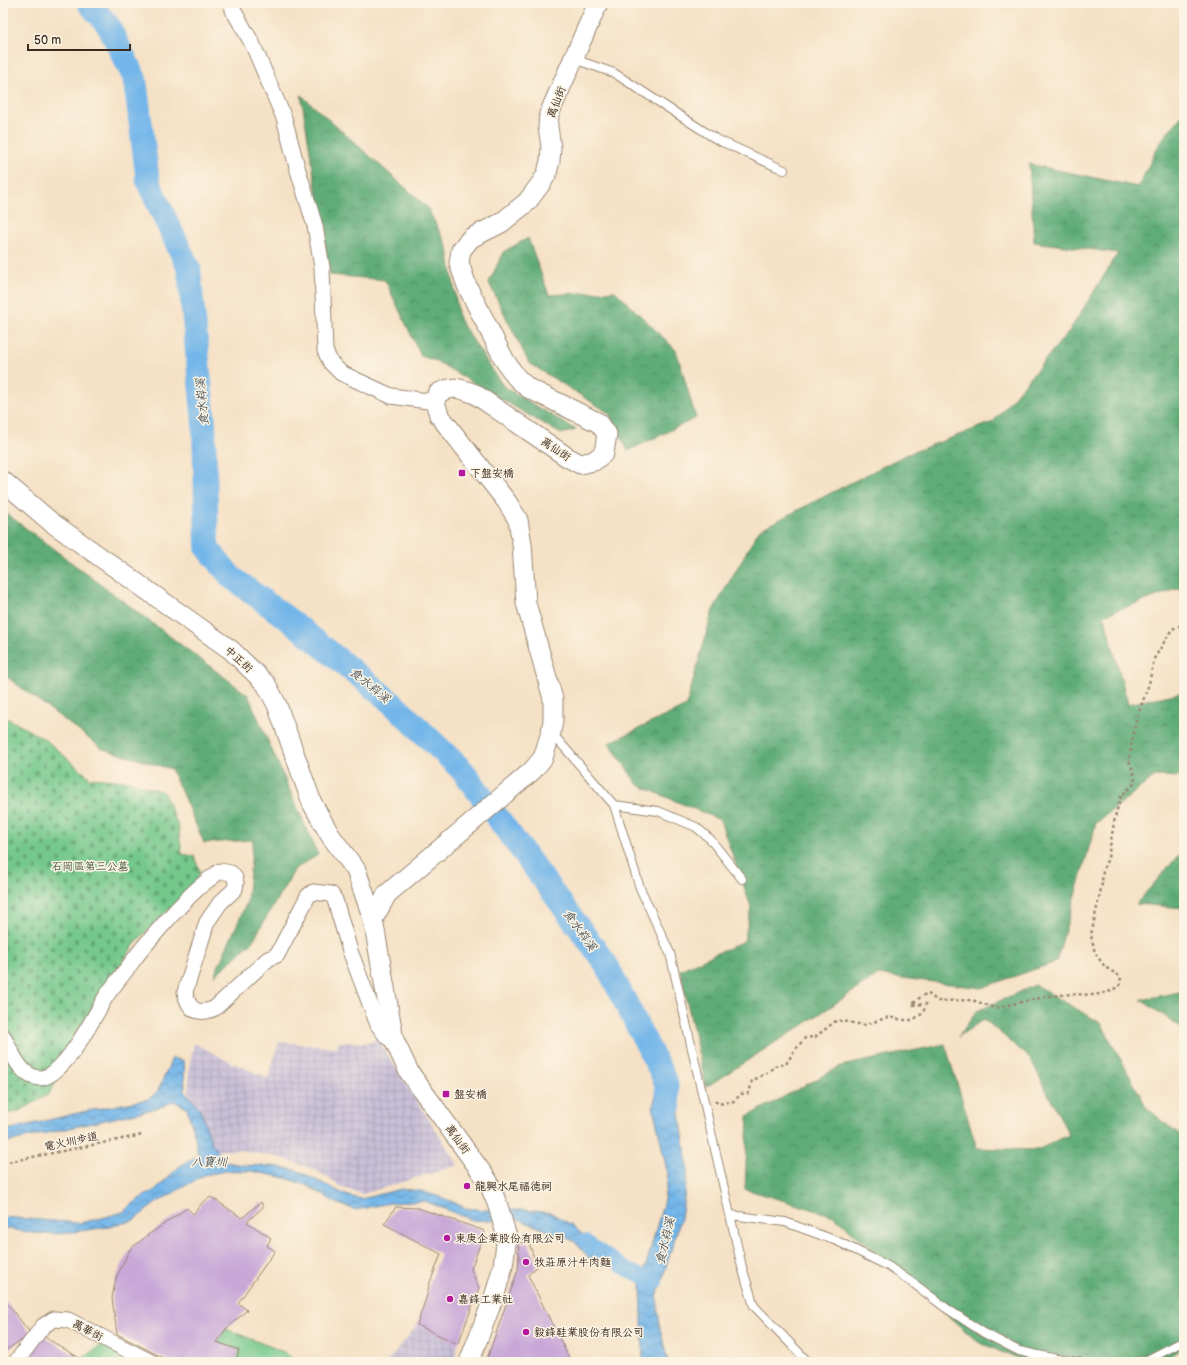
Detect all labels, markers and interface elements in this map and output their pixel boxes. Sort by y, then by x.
scale bar [28,26,130,52]
text: 50 m [34,33,61,48]
street label: 萬仙街 [545,84,569,120]
water label: 食水嵙溪 [193,376,212,427]
street label: 萬仙街 [538,435,574,464]
place label: 下盤安橋 [470,467,514,480]
marker: 下盤安橋 [457,468,467,478]
street label: 中正街 [222,644,256,676]
water label: 食水嵙溪 [346,664,394,707]
park label: 石岡區第三公墓 [52,860,129,873]
water label: 食水嵙溪 [559,906,600,955]
place label: 盤安橋 [454,1088,487,1101]
marker: 盤安橋 [441,1089,451,1099]
street label: 萬仙街 [443,1122,473,1157]
street label: 電火圳步道 [43,1129,99,1154]
water label: 八寶圳 [191,1155,229,1170]
place label: 龍興水尾福德祠 [475,1180,552,1193]
marker: 龍興水尾福德祠 [462,1181,472,1191]
water label: 食水嵙溪 [653,1215,678,1266]
place label: 東庚企業股份有限公司 [455,1232,565,1245]
marker: 東庚企業股份有限公司 [442,1233,452,1243]
place label: 牧莊原汁牛肉麵 [534,1256,611,1269]
marker: 牧莊原汁牛肉麵 [521,1257,531,1267]
place label: 嘉鋒工業社 [458,1293,513,1306]
marker: 嘉鋒工業社 [445,1294,455,1304]
street label: 萬華街 [70,1317,106,1344]
place label: 毅鋒鞋業股份有限公司 [534,1326,644,1339]
marker: 毅鋒鞋業股份有限公司 [521,1327,531,1337]

